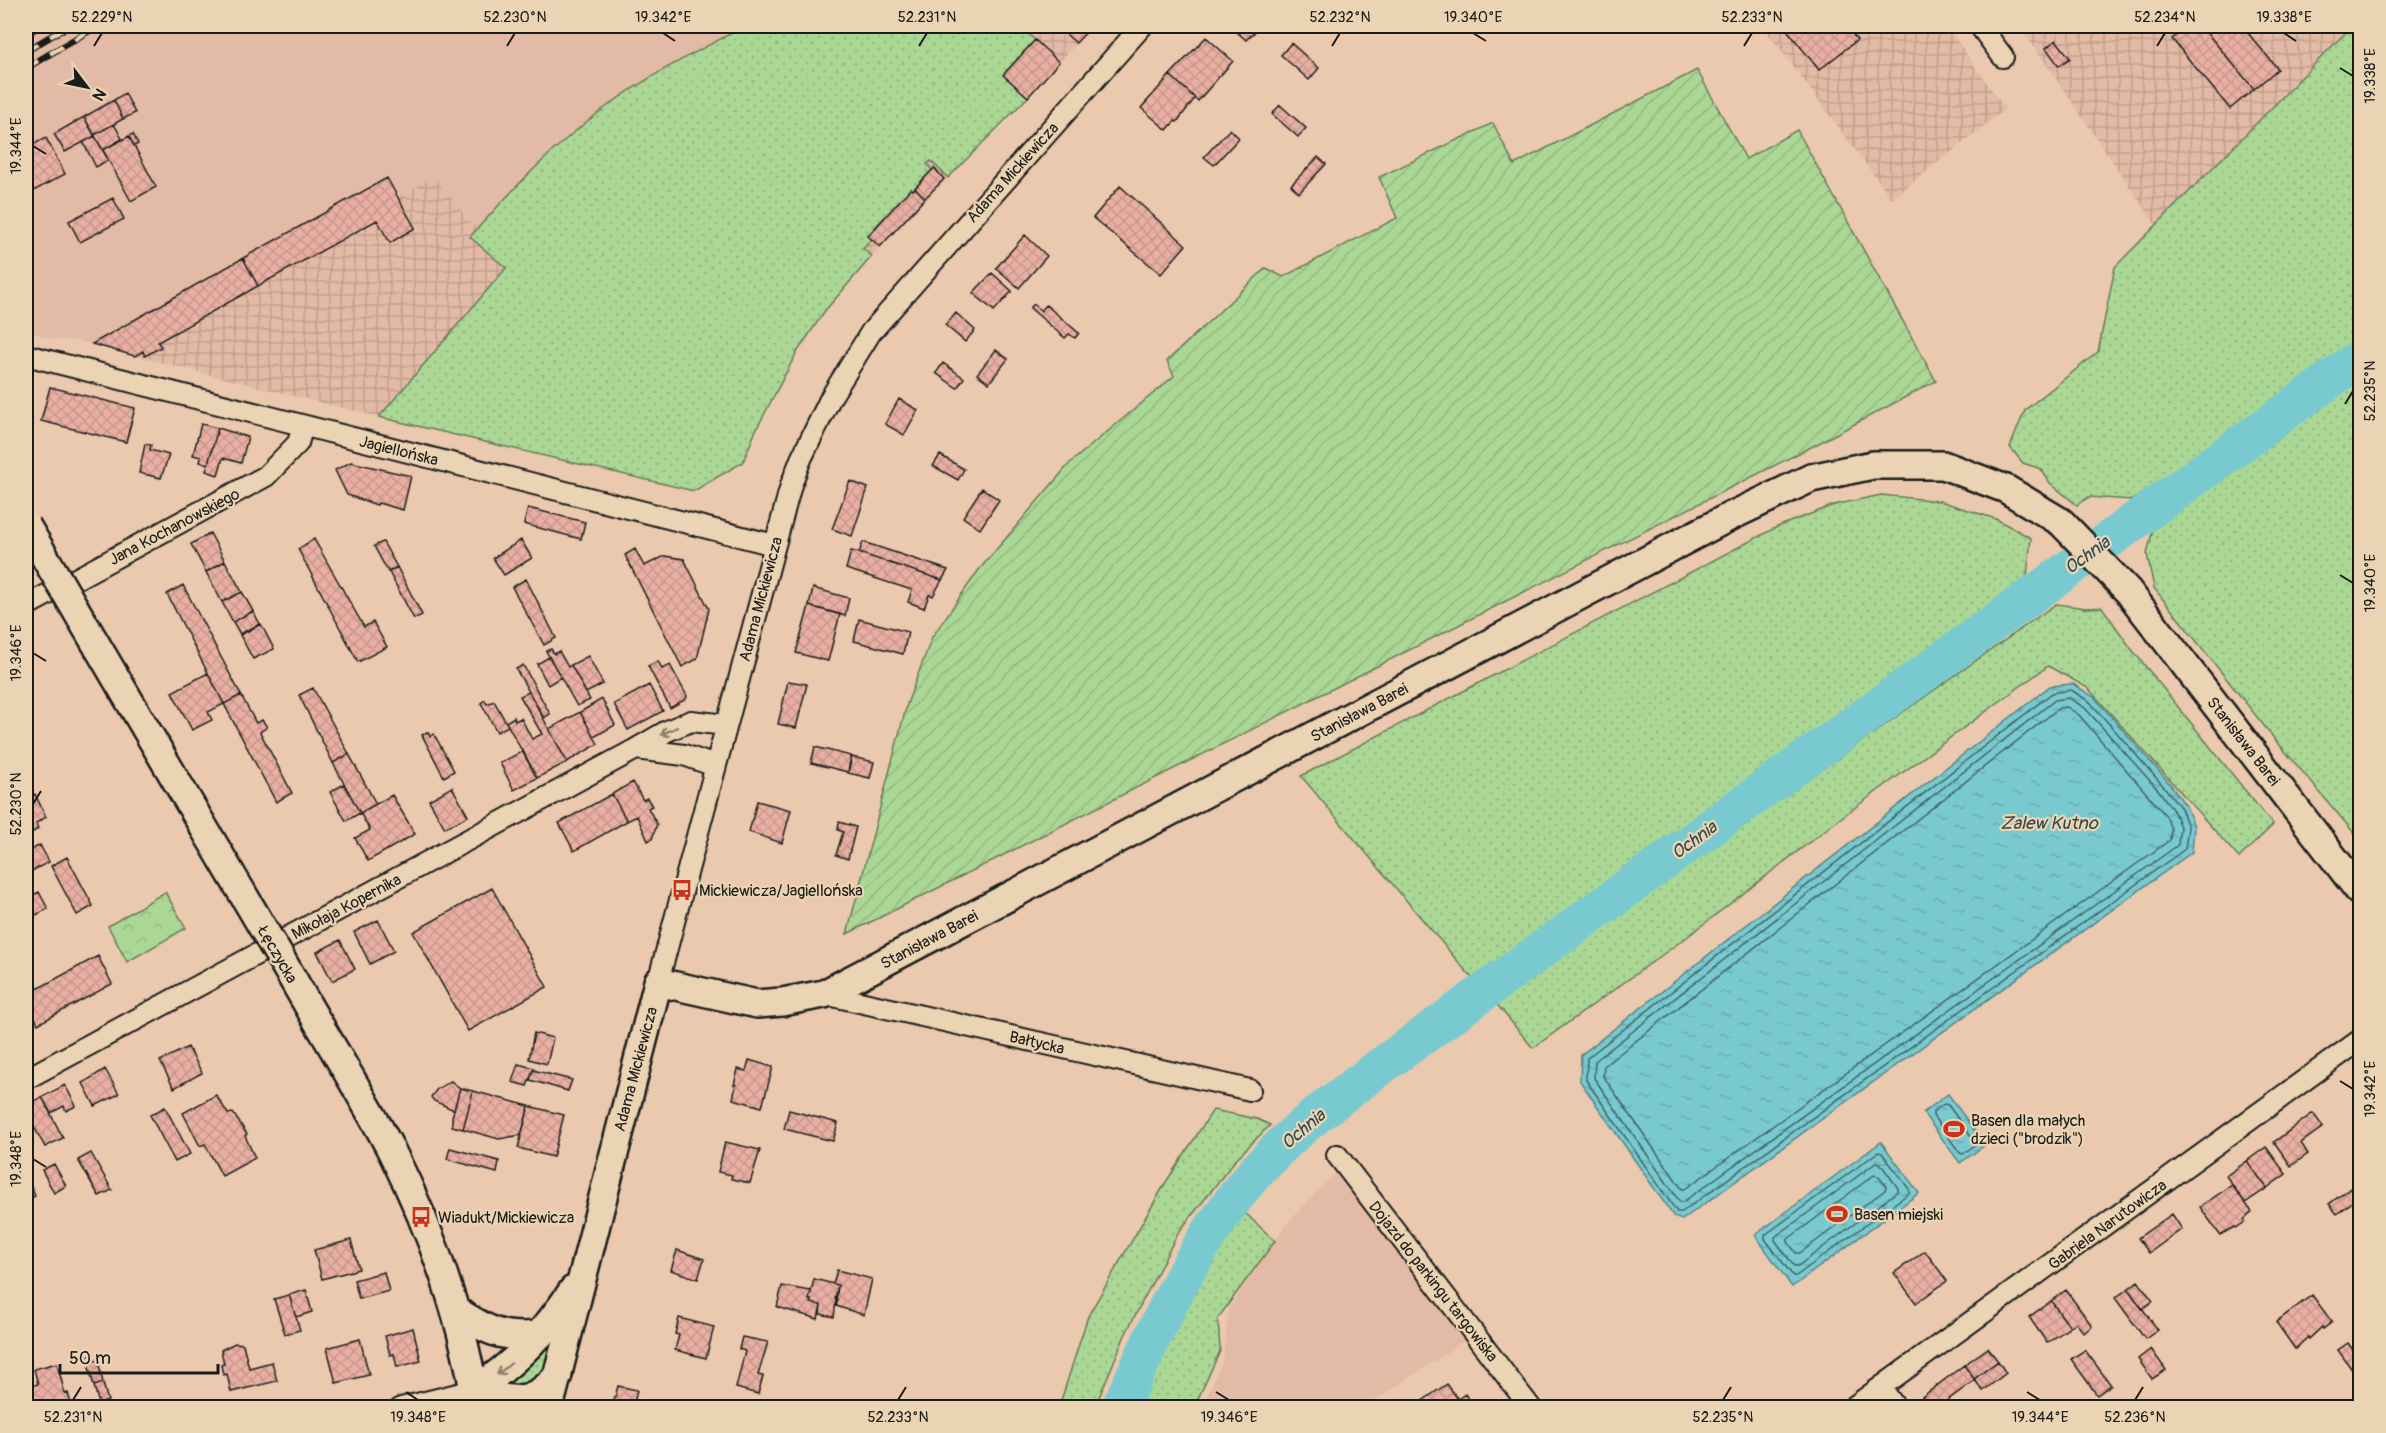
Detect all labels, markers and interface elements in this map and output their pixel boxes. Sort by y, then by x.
text: 52.229°N [71,8,133,27]
text: 52.230°N [483,8,547,27]
text: 19.342°E [635,8,692,27]
text: 52.231°N [898,8,956,27]
text: 52.232°N [1309,8,1371,27]
text: 19.340°E [1444,8,1502,27]
text: 52.233°N [1721,8,1783,27]
text: 52.234°N [2134,8,2196,27]
text: 19.338°E [2256,8,2312,27]
text: 19.338°E [2361,48,2380,104]
north arrow [57,57,117,117]
text: N [87,85,110,104]
text: 19.344°E [7,117,26,175]
street label: Adama Mickiewicza [962,118,1063,227]
text: 52.235°N [2361,361,2380,421]
street label: Jagiellońska [357,432,440,470]
street label: Jana Kochanowskiego [106,484,244,570]
water label: Ochnia [2060,530,2116,580]
street label: Adama Mickiewicza [735,535,787,664]
text: 19.340°E [2361,554,2380,612]
text: 19.346°E [7,624,26,682]
street label: Stanisława Barei [1307,679,1412,747]
street label: Stanisława Barei [2202,693,2284,790]
one-way arrow [661,725,679,737]
text: 52.230°N [7,772,26,836]
water label: Zalew Kutno [2000,812,2099,835]
water label: Ochnia [1667,815,1723,865]
street label: Mikołaja Kopernika [288,870,405,944]
bus stop icon: Mickiewicza/Jagiellońska [670,878,694,902]
place label: Mickiewicza/Jagiellońska [699,881,863,901]
street label: Stanisława Barei [877,906,982,974]
street label: Łęczycka [252,921,302,987]
street label: Adama Mickiewicza [610,1005,662,1134]
street label: Bałtycka [1007,1027,1066,1059]
text: 19.342°E [2361,1060,2380,1117]
water label: Ochnia [1276,1103,1331,1155]
place label: Basen dla małych dzieci ("brodzik") [1971,1111,2085,1149]
sports icon: Basen dla małych dzieci ("brodzik") [1942,1117,1966,1141]
text: 19.348°E [7,1131,26,1187]
street label: Gabriela Narutowicza [2044,1175,2171,1274]
street label: Dojazd do parkingu targowiska [1364,1197,1502,1366]
sports icon: Basen miejski [1825,1202,1849,1226]
bus stop icon: Wiadukt/Mickiewicza [409,1205,433,1229]
place label: Basen miejski [1854,1205,1943,1225]
place label: Wiadukt/Mickiewicza [438,1208,574,1228]
scale bar [60,1337,218,1375]
text: 50 m [69,1347,111,1370]
one-way arrow [496,1363,512,1376]
text: 52.231°N [44,1408,102,1427]
text: 19.348°E [390,1408,446,1427]
text: 52.233°N [867,1408,929,1427]
text: 19.346°E [1200,1408,1258,1427]
text: 52.235°N [1693,1408,1753,1427]
text: 19.344°E [2011,1408,2069,1427]
text: 52.236°N [2104,1408,2166,1427]

